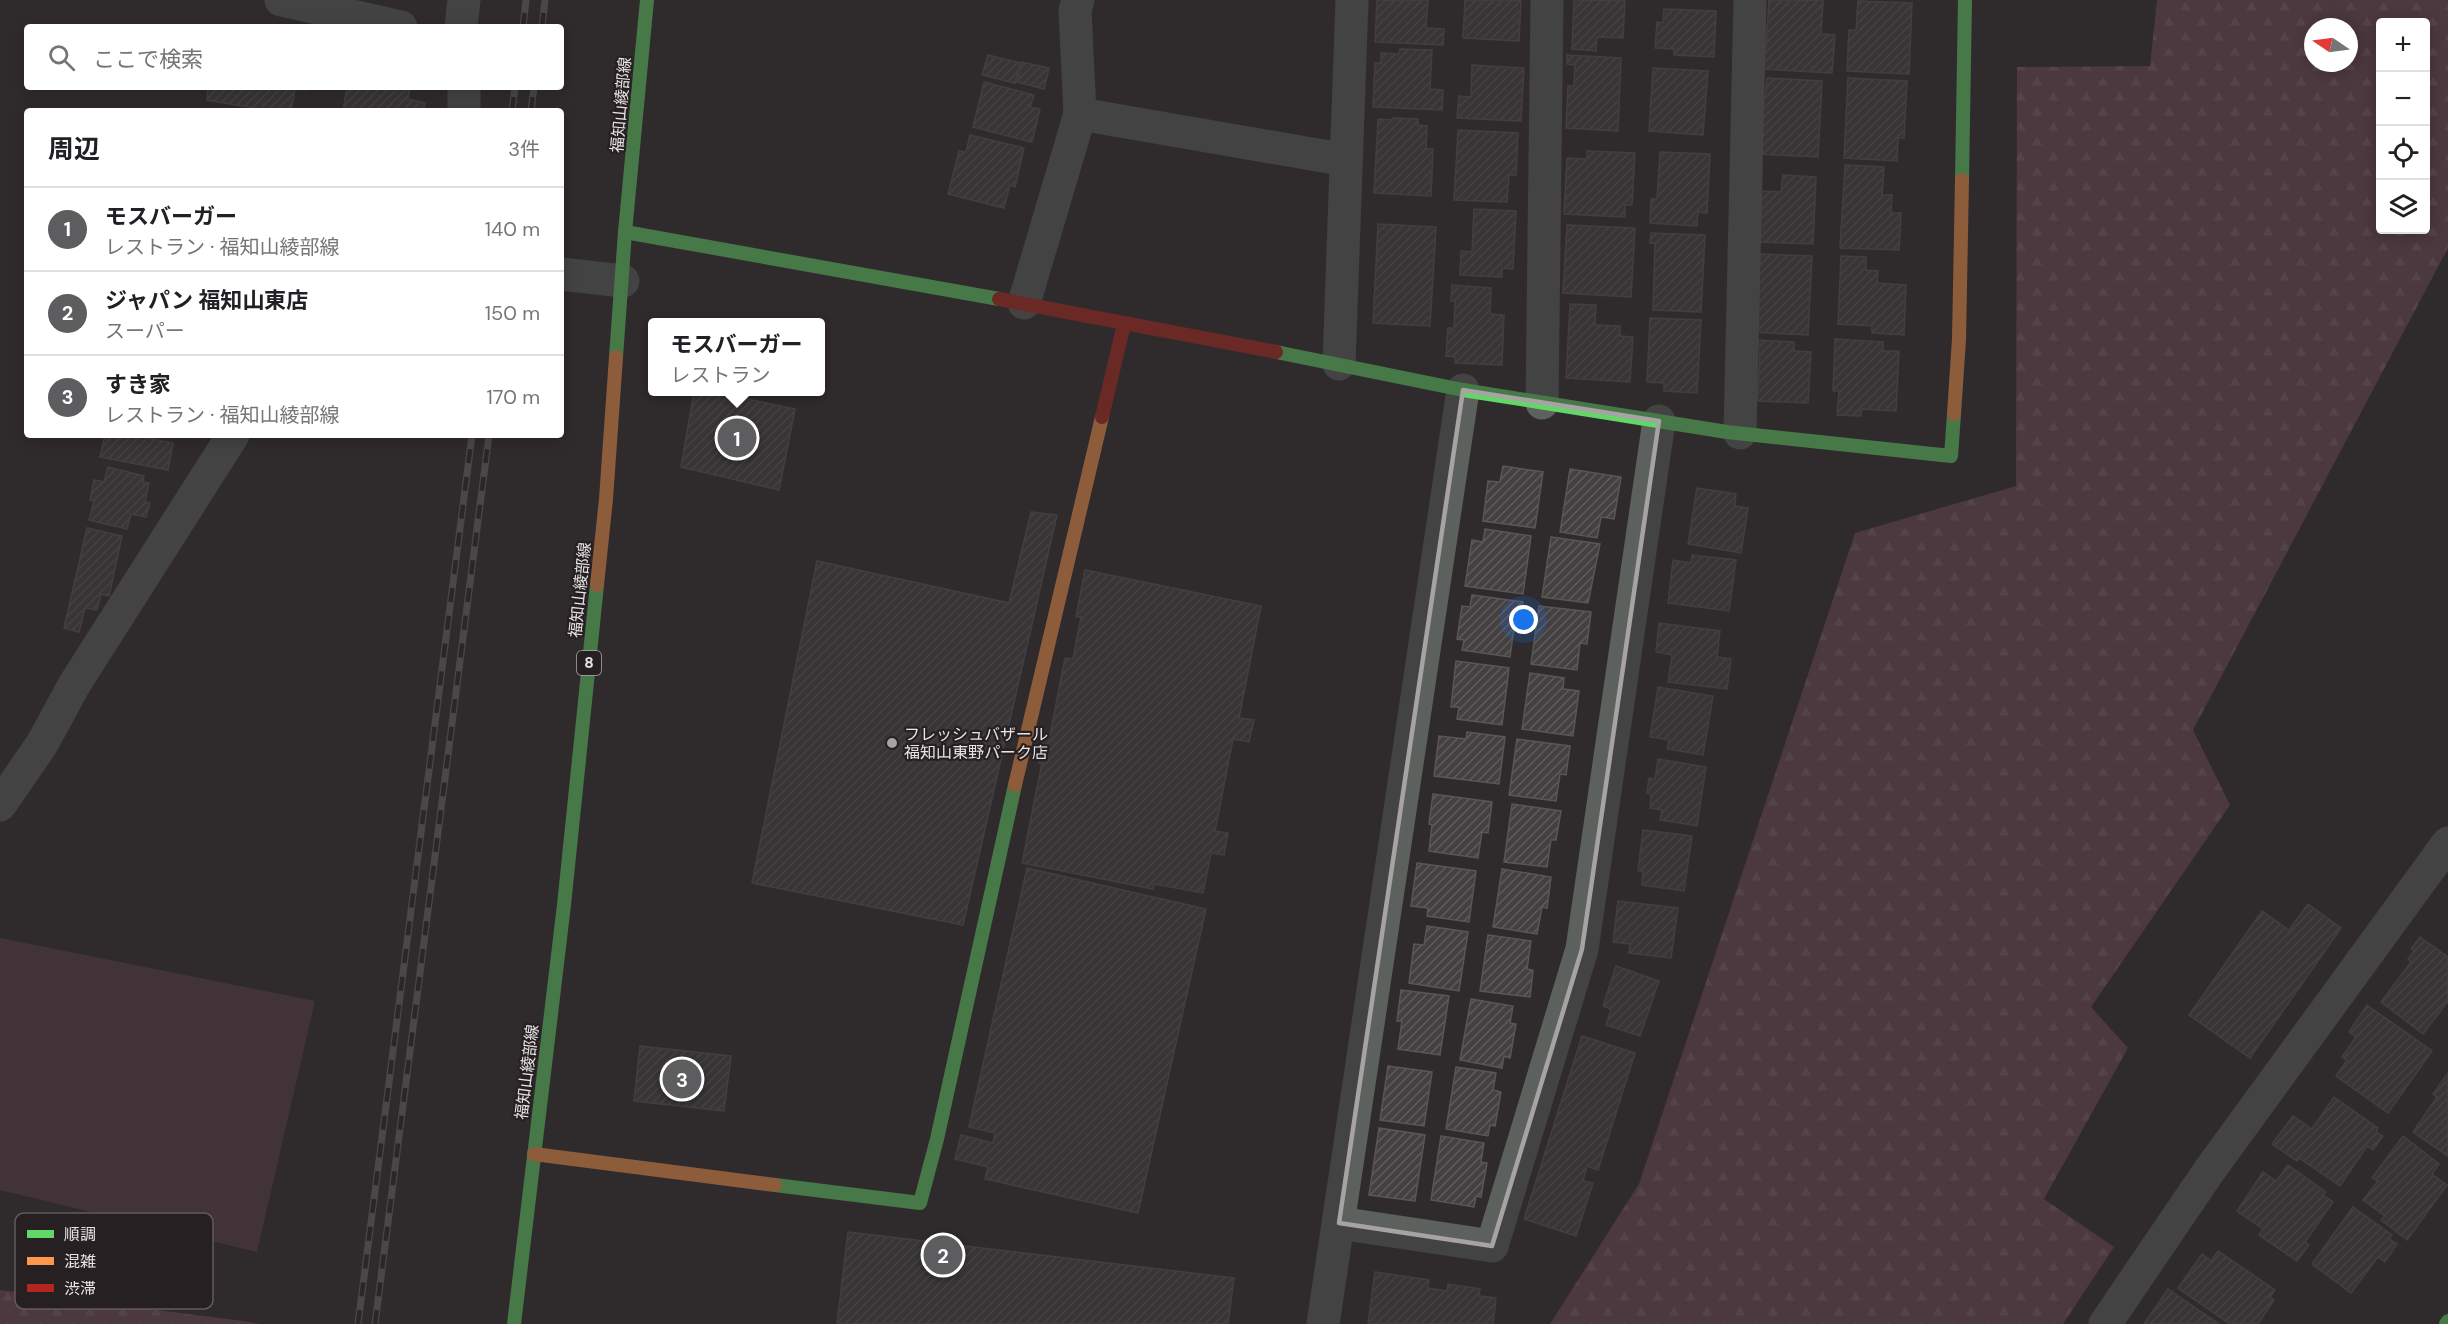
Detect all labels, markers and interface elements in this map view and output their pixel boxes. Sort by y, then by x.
north arrow [2304,18,2358,72]
map controls [2376,18,2430,234]
button: + [2376,18,2430,72]
search box [24,24,564,90]
icon: search [45,41,78,74]
text: ここで検索 [93,45,203,74]
street label: 福知山綾部線 [606,56,636,154]
button: − [2376,72,2430,126]
button: locate [2376,126,2430,180]
text: 周辺 [48,132,100,166]
text: 3件 [508,136,540,162]
button: layers [2376,180,2430,234]
text: モスバーガー [105,202,237,231]
text: 1 [64,216,71,242]
text: 140 m [485,216,540,242]
text: レストラン · 福知山綾部線 [105,234,340,260]
text: ジャパン 福知山東店 [105,286,308,315]
text: 2 [62,300,73,326]
text: 150 m [485,300,540,326]
text: スーパー [105,318,185,344]
popup [648,318,825,396]
text: モスバーガー [670,330,803,359]
text: レストラン [670,362,770,388]
text: すき家 [105,370,171,399]
text: 3 [61,384,74,410]
text: 170 m [487,384,540,410]
text: レストラン · 福知山綾部線 [105,402,340,428]
pin: 1 [718,416,756,460]
street label: 福知山綾部線 [565,541,595,639]
your location [1509,605,1538,634]
road number: 8 [577,651,601,675]
place label: フレッシュバザール 福知山東野パーク店 [904,724,1048,763]
marker: フレッシュバザール 福知山東野パーク店 [885,736,899,750]
street label: 福知山綾部線 [511,1023,543,1121]
pin: 3 [662,1056,702,1102]
legend [15,1213,213,1309]
text: 順調 [64,1224,96,1245]
pin: 2 [924,1232,962,1278]
text: 混雑 [64,1251,96,1272]
text: 渋滞 [64,1278,96,1299]

